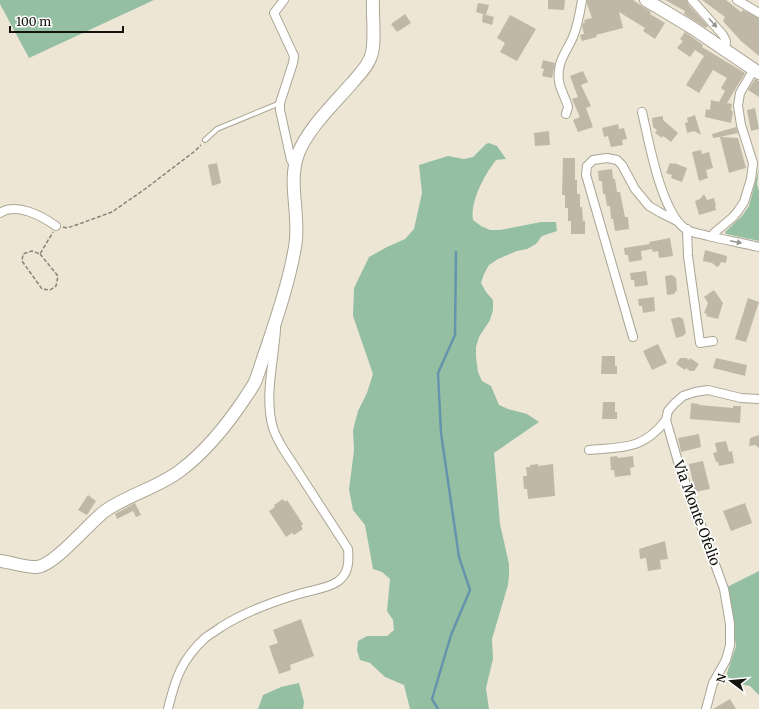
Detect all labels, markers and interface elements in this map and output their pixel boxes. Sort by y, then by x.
scale bar [10,8,123,34]
text: 100 m [16,14,51,29]
one-way arrow [709,18,718,29]
one-way arrow [730,239,742,245]
street label: Via Monte Ofelio [669,457,724,568]
north arrow [711,661,751,701]
text: N [713,672,729,684]

